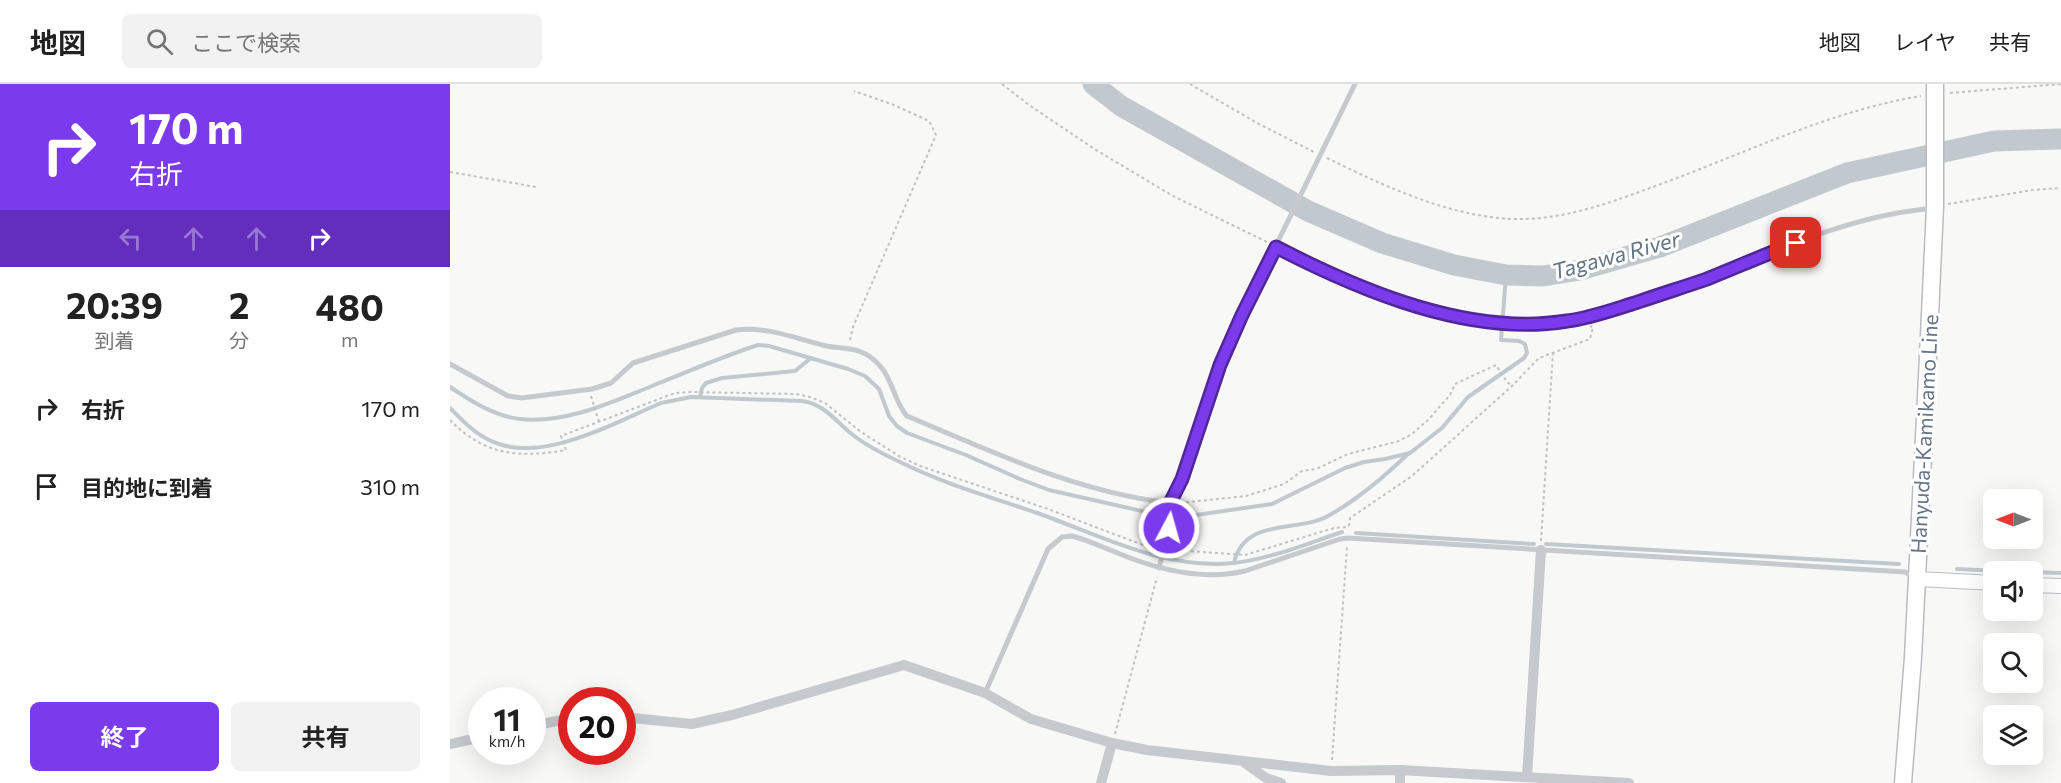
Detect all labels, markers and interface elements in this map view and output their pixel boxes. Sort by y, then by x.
search box [122,14,542,68]
text: 地図 [30,25,86,59]
icon: search [143,25,176,58]
text: ここで検索 [191,29,301,56]
text: 地図 [1819,29,1861,54]
text: レイヤ [1894,29,1956,54]
text: 共有 [1989,29,2031,54]
text: 170 m [129,101,243,153]
icon: right [30,108,108,186]
text: 右折 [129,157,183,190]
pin [1770,217,1821,268]
icon: left [114,222,147,255]
icon: ahead [177,222,210,255]
icon: ahead [240,222,273,255]
icon: right [303,222,336,255]
water label: Tagawa River [1549,224,1684,285]
icon: arrive [1779,226,1812,259]
text: 20:39 [66,282,163,326]
text: 2 [229,282,250,326]
text: 480 [316,284,384,328]
street label: Hanyuda-Kamikamo Line [1905,314,1942,554]
text: m [341,327,358,351]
text: 到着 [95,328,135,352]
text: 分 [229,328,249,352]
icon: right [30,392,63,425]
text: 170 m [361,395,420,422]
text: 右折 [81,396,125,423]
icon: arrive [30,470,63,503]
text: 310 m [360,473,420,500]
text: 目的地に到着 [81,474,213,501]
north arrow [1983,489,2043,549]
map controls [1983,489,2043,765]
position arrow [1137,496,1201,560]
button: sound [1983,561,2043,621]
button: search [1983,633,2043,693]
speed limit sign: 20 [558,687,636,765]
text: 11 [493,700,521,737]
button: 終了 [30,702,219,771]
button: 共有 [231,702,420,771]
button: layers [1983,705,2043,765]
text: km/h [489,732,525,750]

